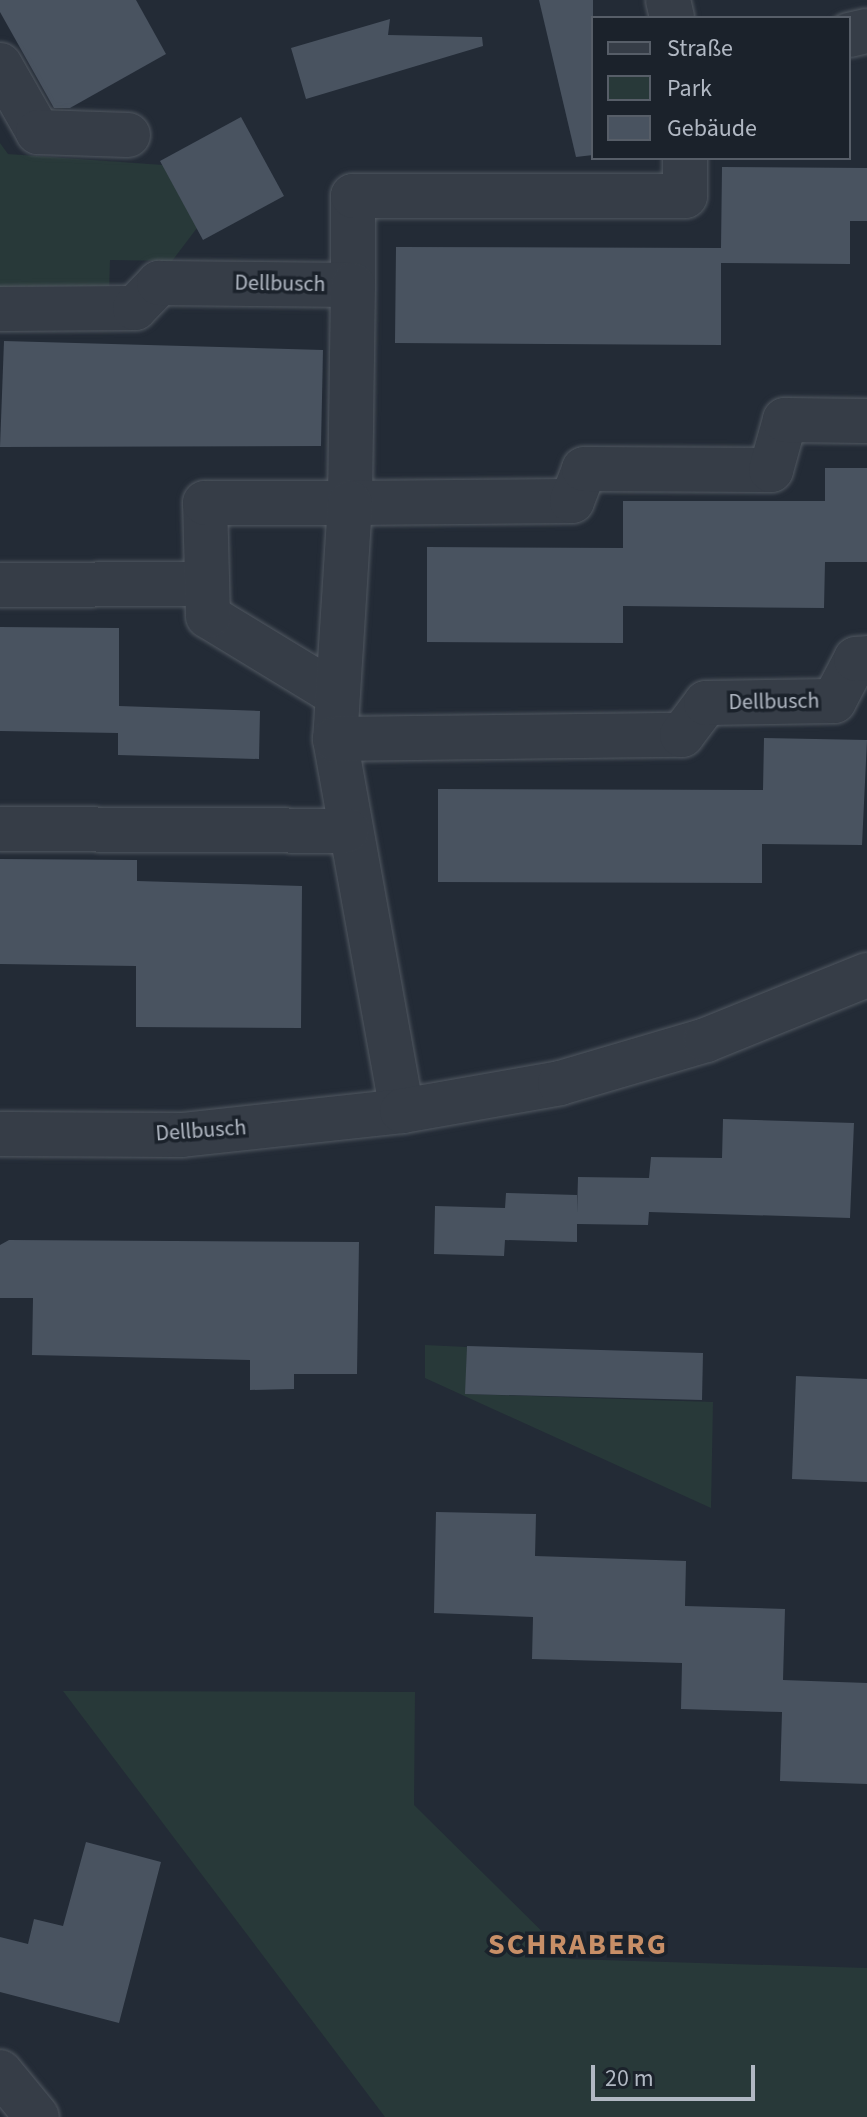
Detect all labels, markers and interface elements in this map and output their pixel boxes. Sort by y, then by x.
legend [591,16,851,160]
text: Straße [667,31,733,66]
text: Park [667,71,712,106]
text: Gebäude [667,111,757,146]
street label: Dellbusch [234,270,326,298]
street label: Dellbusch [728,688,820,716]
street label: Dellbusch [155,1115,247,1147]
district label: SCHRABERG [488,1927,668,1963]
scale bar [595,2049,759,2099]
text: 20 m [605,2061,654,2096]

